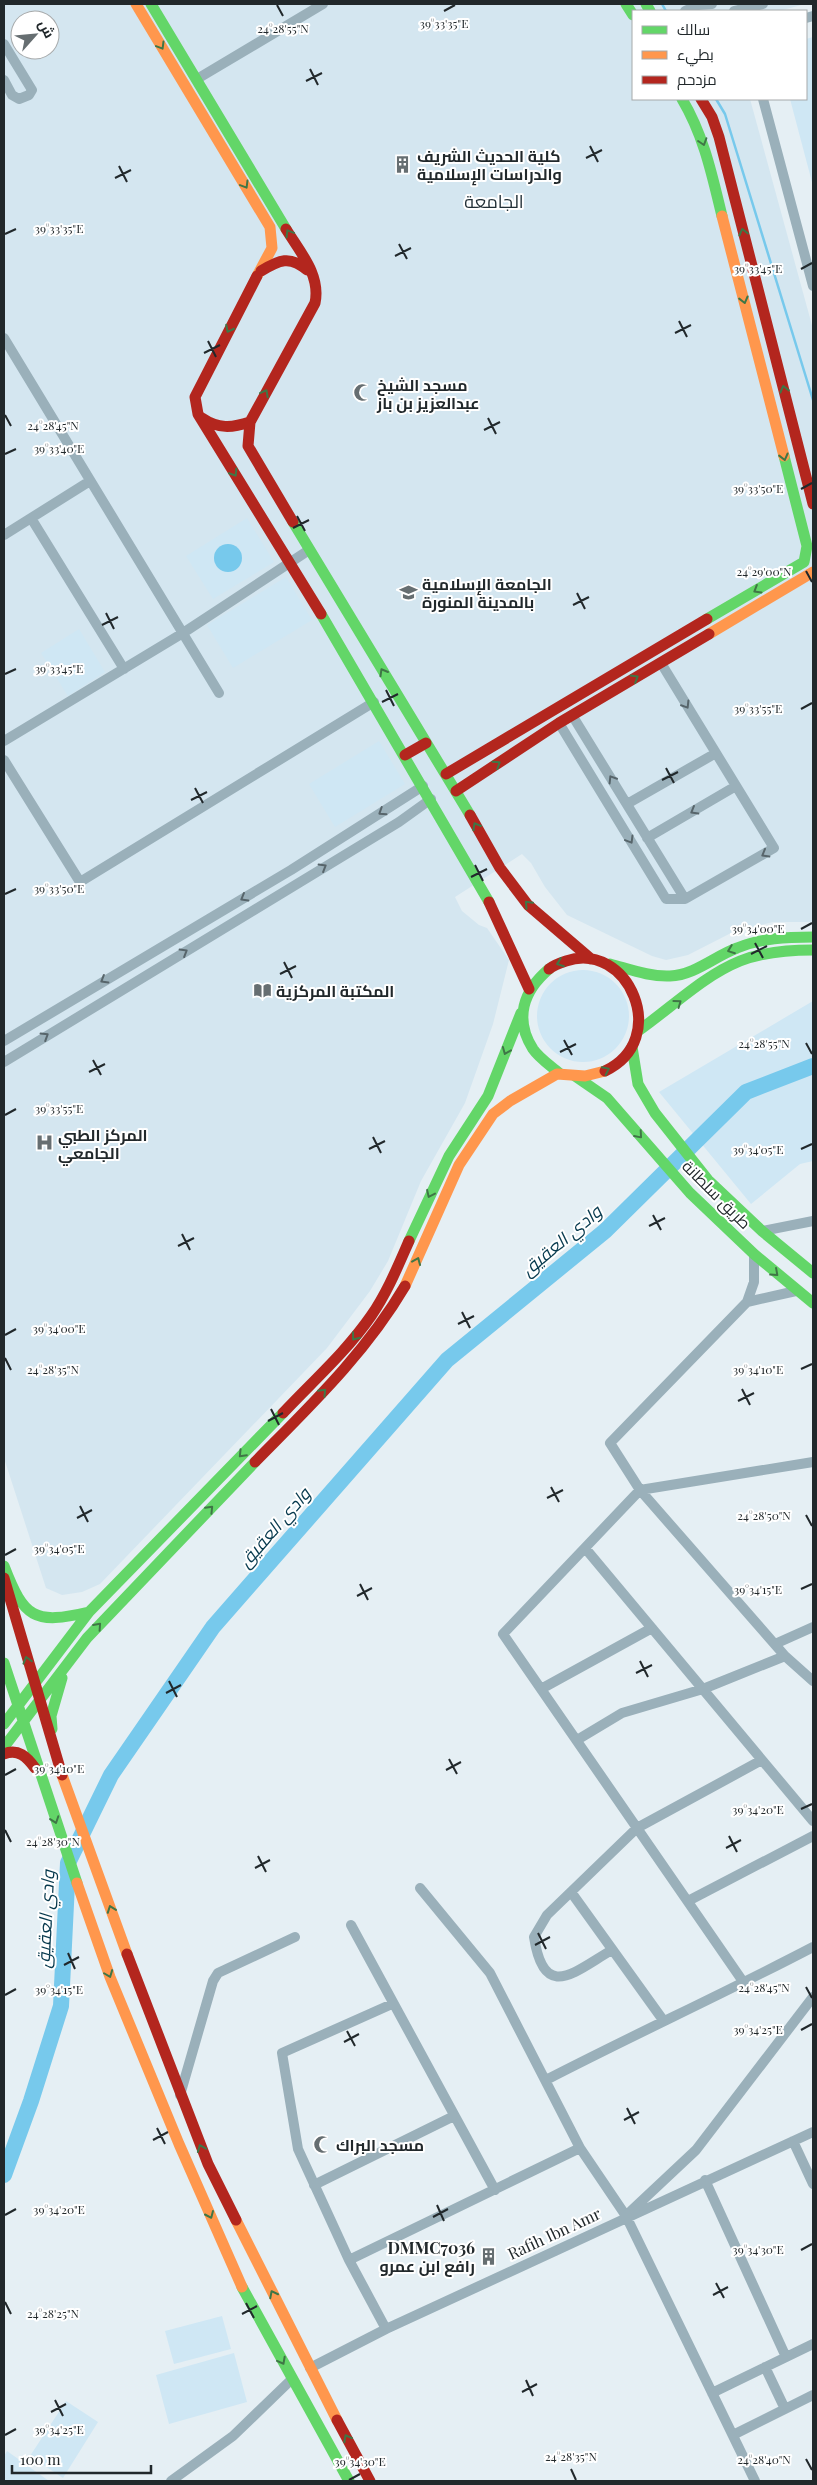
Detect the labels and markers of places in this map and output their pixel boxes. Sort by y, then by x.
place label: كلية الحديث الشريف والدراسات الإسلامية [417,145,562,186]
building icon: كلية الحديث الشريف والدراسات الإسلامية [393,154,413,174]
place label: مسجد الشيخ عبدالعزيز بن باز [376,374,480,413]
mosque icon: مسجد الشيخ عبدالعزيز بن باز [353,383,373,403]
place label: الجامعة الإسلامية بالمدينة المنورة [422,573,552,612]
school or university icon: الجامعة الإسلامية بالمدينة المنورة [398,582,418,602]
library icon: المكتبة المركزية [252,980,272,1000]
place label: المكتبة المركزية [276,980,394,1001]
place label: المركز الطبي الجامعي [58,1124,148,1166]
hospital icon: المركز الطبي الجامعي [34,1133,54,1153]
mosque icon: مسجد البراك [312,2134,332,2154]
place label: مسجد البراك [336,2134,424,2155]
place label: DMMC7036 رافع ابن عمرو [379,2237,475,2277]
building icon: DMMC7036 رافع ابن عمرو [479,2246,499,2266]

